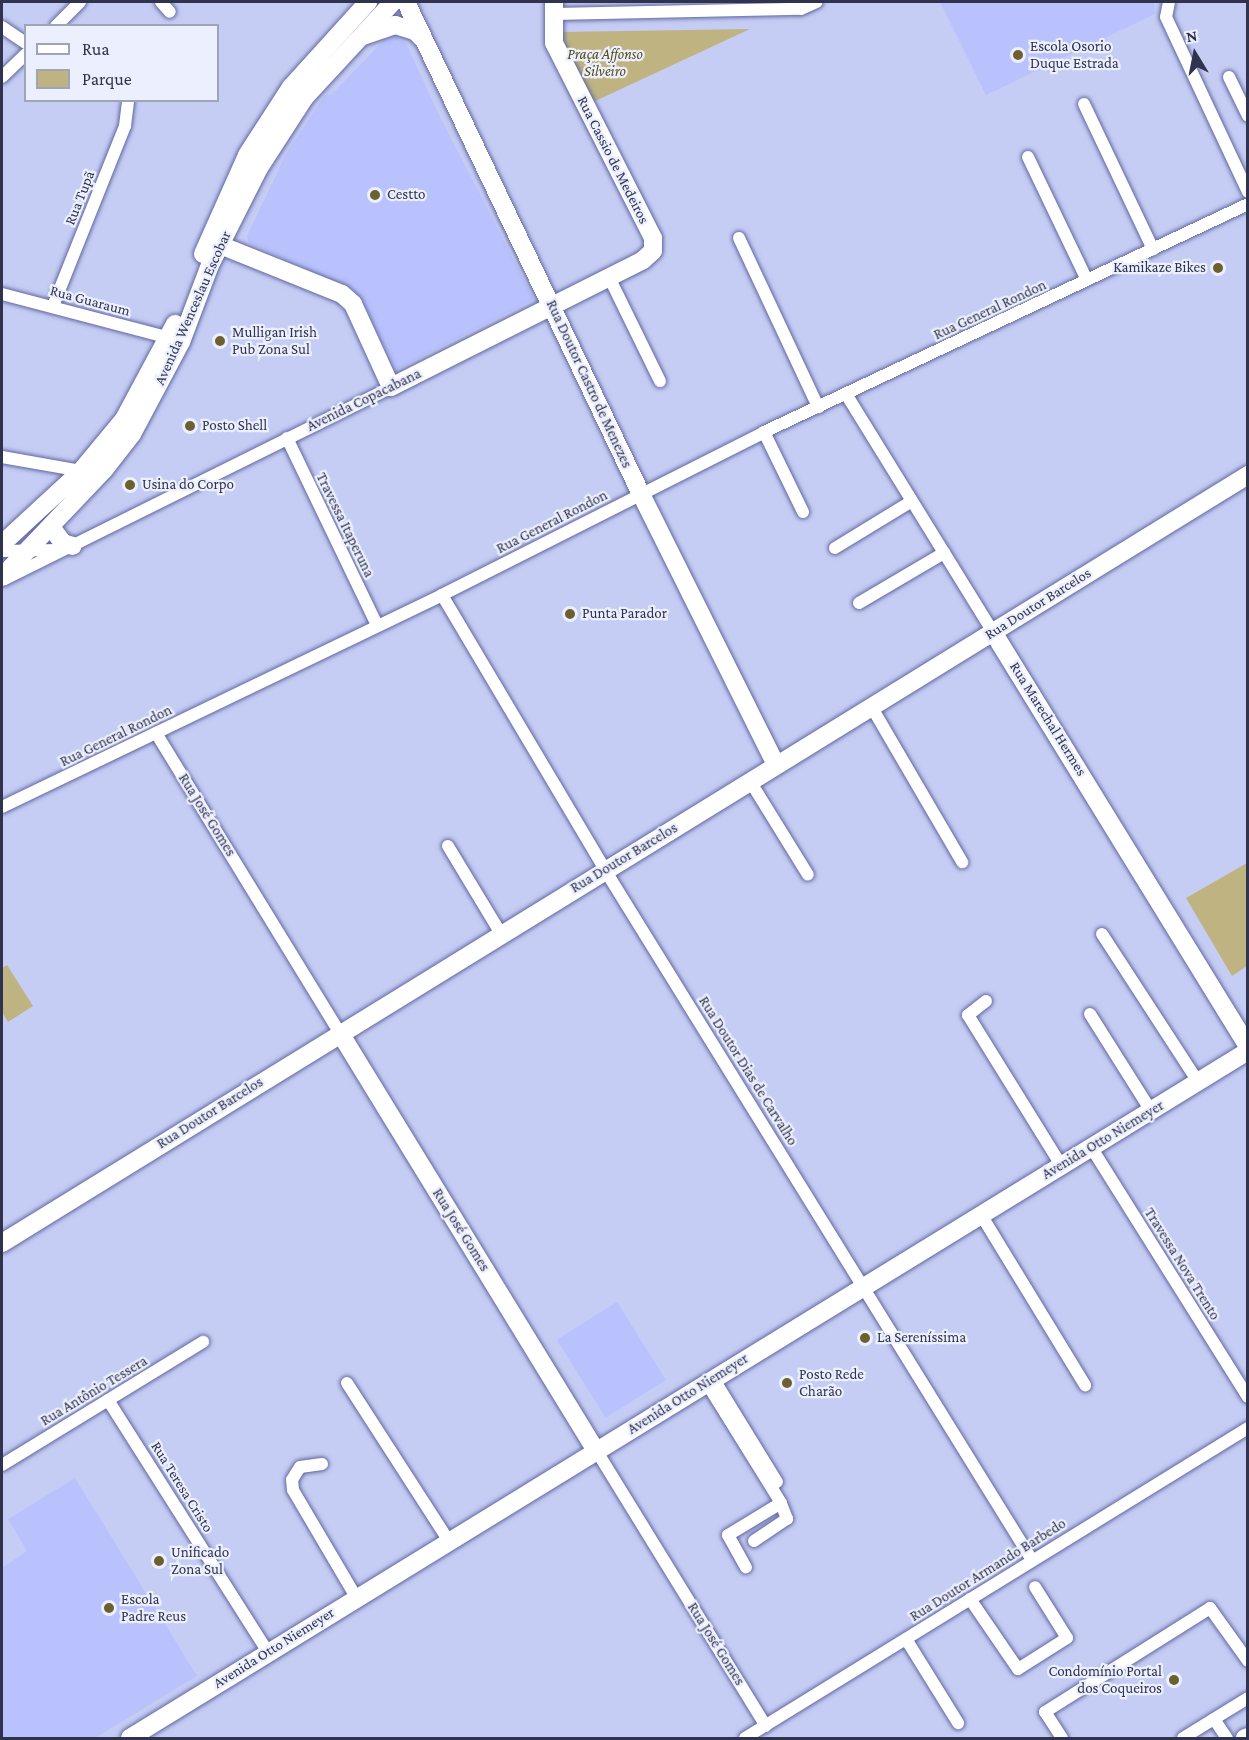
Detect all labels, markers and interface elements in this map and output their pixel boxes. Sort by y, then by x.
legend [24,24,219,102]
north arrow [1165,24,1225,84]
text: N [1185,26,1199,45]
place label: Escola Osorio Duque Estrada [1030,37,1119,72]
text: Rua [82,39,110,59]
park label: Praça Affonso Silveiro [567,45,643,80]
marker: Escola Osorio Duque Estrada [1011,48,1025,62]
text: Parque [82,69,132,89]
street label: Rua Cassio de Medeiros [573,93,653,227]
street label: Rua Tupã [61,168,99,228]
place label: Cestto [387,186,426,204]
marker: Cestto [368,188,382,202]
street label: Avenida Wenceslau Escobar [151,228,235,388]
place label: Kamikaze Bikes [1113,259,1206,277]
marker: Kamikaze Bikes [1211,261,1225,275]
street label: Rua General Rondon [931,276,1049,344]
street label: Rua Guaraum [48,282,132,320]
street label: Rua Doutor Castro de Menezes [542,297,636,471]
place label: Mulligan Irish Pub Zona Sul [232,323,317,358]
marker: Mulligan Irish Pub Zona Sul [213,334,227,348]
street label: Avenida Copacabana [304,365,424,435]
place label: Posto Shell [202,417,267,435]
marker: Posto Shell [183,419,197,433]
street label: Travessa Itaperuna [312,470,378,580]
place label: Usina do Corpo [142,476,234,494]
marker: Usina do Corpo [123,478,137,492]
street label: Rua General Rondon [493,486,611,558]
street label: Rua Doutor Barcelos [982,564,1094,644]
place label: Punta Parador [582,605,667,623]
marker: Punta Parador [563,607,577,621]
street label: Rua Marechal Hermes [1006,659,1090,779]
street label: Rua General Rondon [57,701,175,771]
street label: Rua José Gomes [174,770,240,860]
street label: Rua Doutor Barcelos [567,819,681,897]
street label: Rua Doutor Dias de Carvalho [695,993,801,1149]
street label: Rua Doutor Barcelos [154,1073,266,1153]
street label: Avenida Otto Niemeyer [1039,1096,1167,1184]
street label: Rua José Gomes [428,1185,494,1275]
street label: Travessa Nova Trento [1140,1205,1224,1323]
place label: La Sereníssima [877,1329,966,1347]
marker: La Sereníssima [858,1331,872,1345]
street label: Avenida Otto Niemeyer [624,1350,752,1438]
street label: Rua Antônio Tessera [37,1352,151,1430]
place label: Posto Rede Charão [799,1365,864,1400]
marker: Posto Rede Charão [780,1376,794,1390]
street label: Rua Teresa Cristo [147,1438,217,1536]
street label: Rua Doutor Armando Barbedo [907,1514,1069,1626]
place label: Unificado Zona Sul [171,1543,229,1578]
marker: Unificado Zona Sul [152,1554,166,1568]
place label: Escola Padre Reus [121,1590,186,1625]
street label: Rua José Gomes [683,1599,749,1689]
marker: Escola Padre Reus [102,1601,116,1615]
street label: Avenida Otto Niemeyer [210,1604,338,1692]
place label: Condomínio Portal dos Coqueiros [1048,1662,1162,1697]
marker: Condomínio Portal dos Coqueiros [1167,1673,1181,1687]

